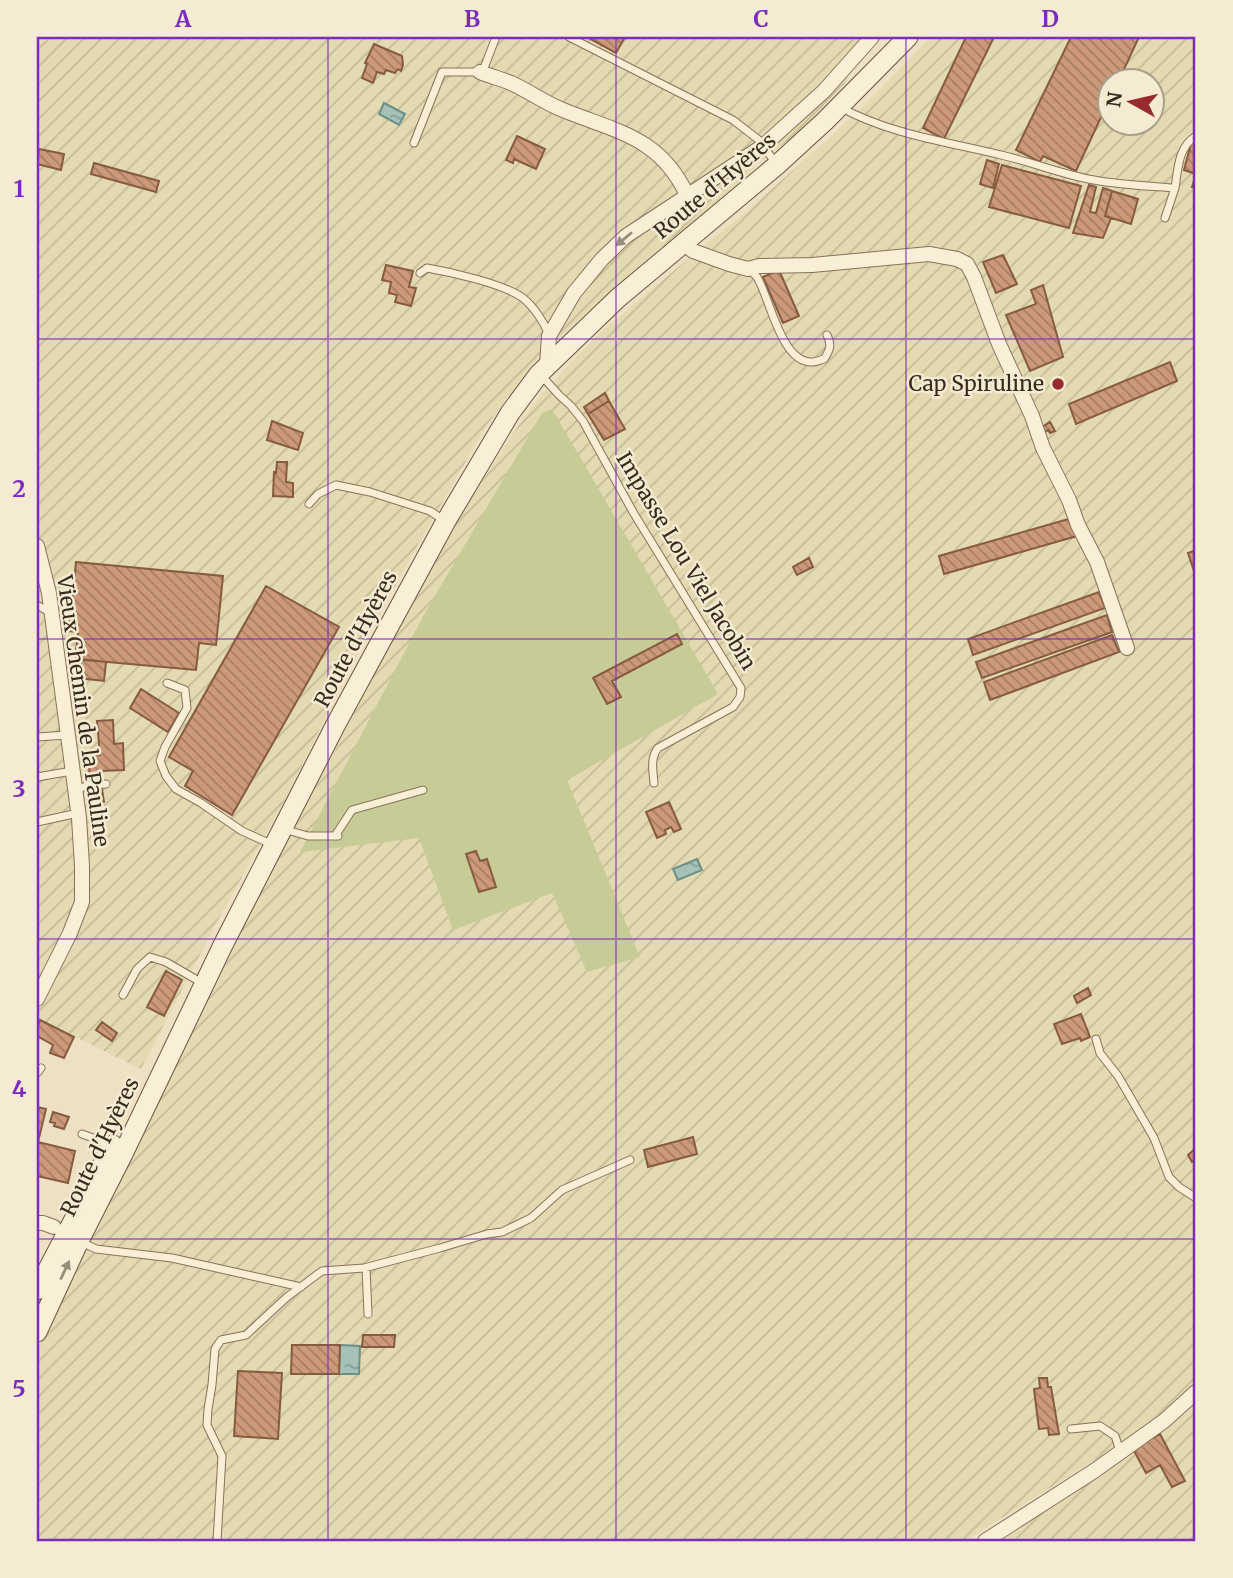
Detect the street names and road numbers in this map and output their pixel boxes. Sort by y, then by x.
street label: Route d'Hyères [648,127,781,245]
street label: Impasse Lou Viel Jacobin [610,447,762,675]
street label: Route d'Hyères [308,566,403,712]
street label: Vieux Chemin de la Pauline [51,572,116,849]
street label: Route d'Hyères [54,1073,145,1221]

